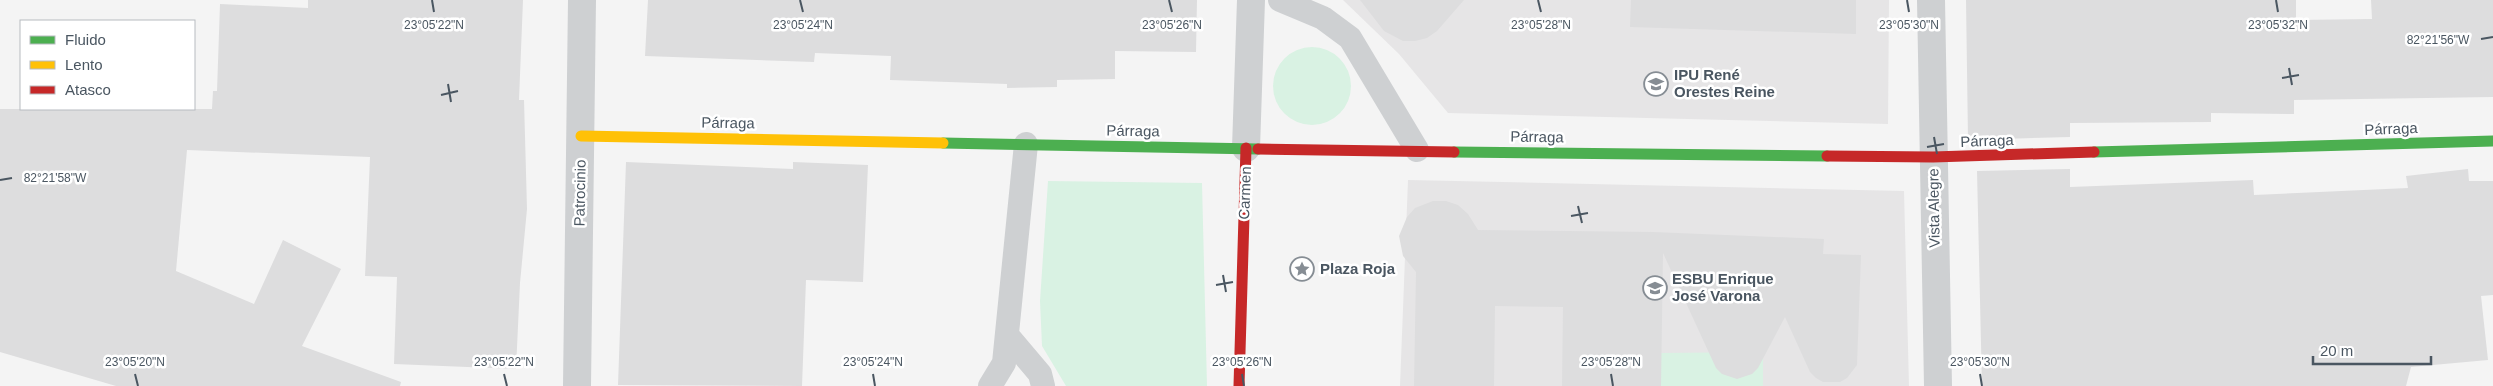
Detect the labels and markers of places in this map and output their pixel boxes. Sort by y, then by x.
place label: IPU René Orestes Reine [1674,66,1775,100]
school or university icon: IPU René Orestes Reine [1643,71,1669,97]
place icon: Plaza Roja [1289,256,1315,282]
place label: Plaza Roja [1320,260,1396,277]
place label: ESBU Enrique José Varona [1672,270,1774,304]
school or university icon: ESBU Enrique José Varona [1642,275,1668,301]

